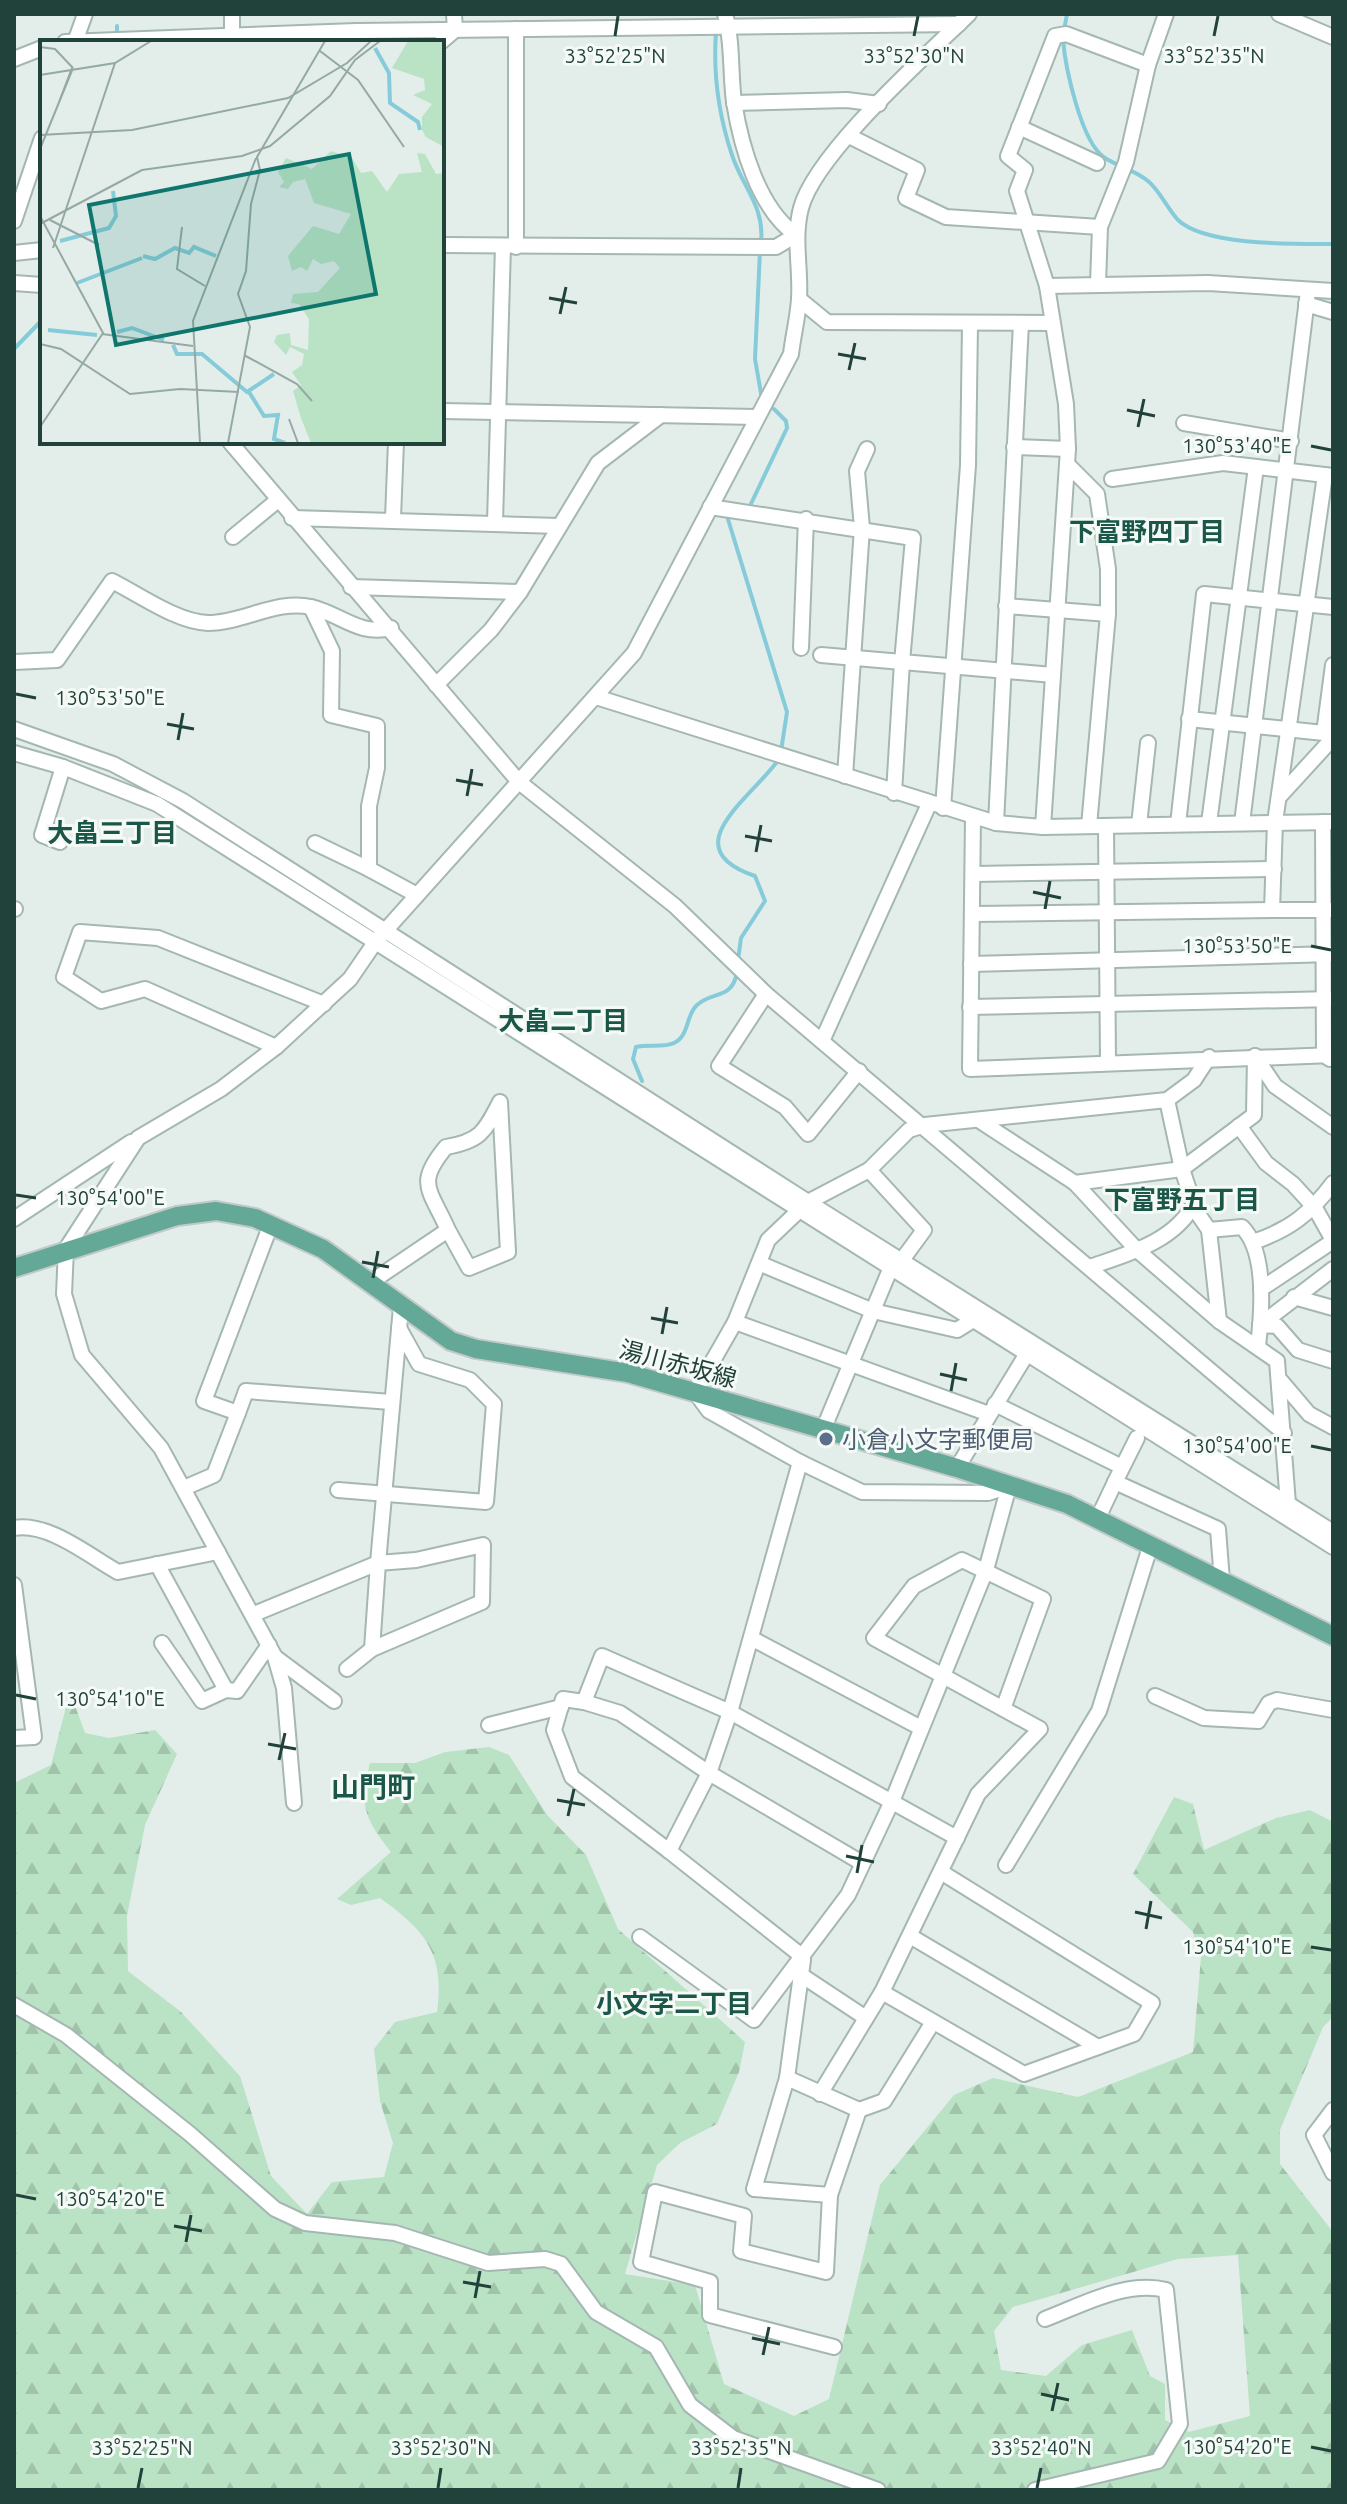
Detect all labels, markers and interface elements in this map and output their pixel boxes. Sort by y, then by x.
inset map [40,40,444,444]
text: 33°52'25"N [564,44,666,67]
text: 33°52'30"N [863,44,965,67]
text: 33°52'35"N [1163,44,1265,67]
text: 130°53'40"E [1182,434,1292,457]
district label: 下富野四丁目 [1069,517,1225,546]
text: 130°53'50"E [55,686,165,709]
district label: 大畠三丁目 [47,818,177,847]
text: 130°53'50"E [1182,934,1292,957]
district label: 大畠二丁目 [498,1006,628,1035]
district label: 下富野五丁目 [1104,1185,1260,1214]
text: 130°54'00"E [55,1186,165,1209]
street label: 湯川赤坂線 [617,1335,739,1393]
place label: 小倉小文字郵便局 [842,1426,1034,1453]
marker: 小倉小文字郵便局 [817,1430,835,1448]
text: 130°54'00"E [1182,1434,1292,1457]
text: 130°54'10"E [55,1687,165,1710]
district label: 山門町 [331,1771,415,1802]
text: 130°54'10"E [1182,1935,1292,1958]
district label: 小文字二丁目 [596,1989,752,2018]
text: 130°54'20"E [55,2187,165,2210]
text: 130°54'20"E [1182,2435,1292,2458]
text: 33°52'25"N [91,2436,193,2459]
text: 33°52'30"N [390,2436,492,2459]
text: 33°52'35"N [690,2436,792,2459]
text: 33°52'40"N [990,2436,1092,2459]

